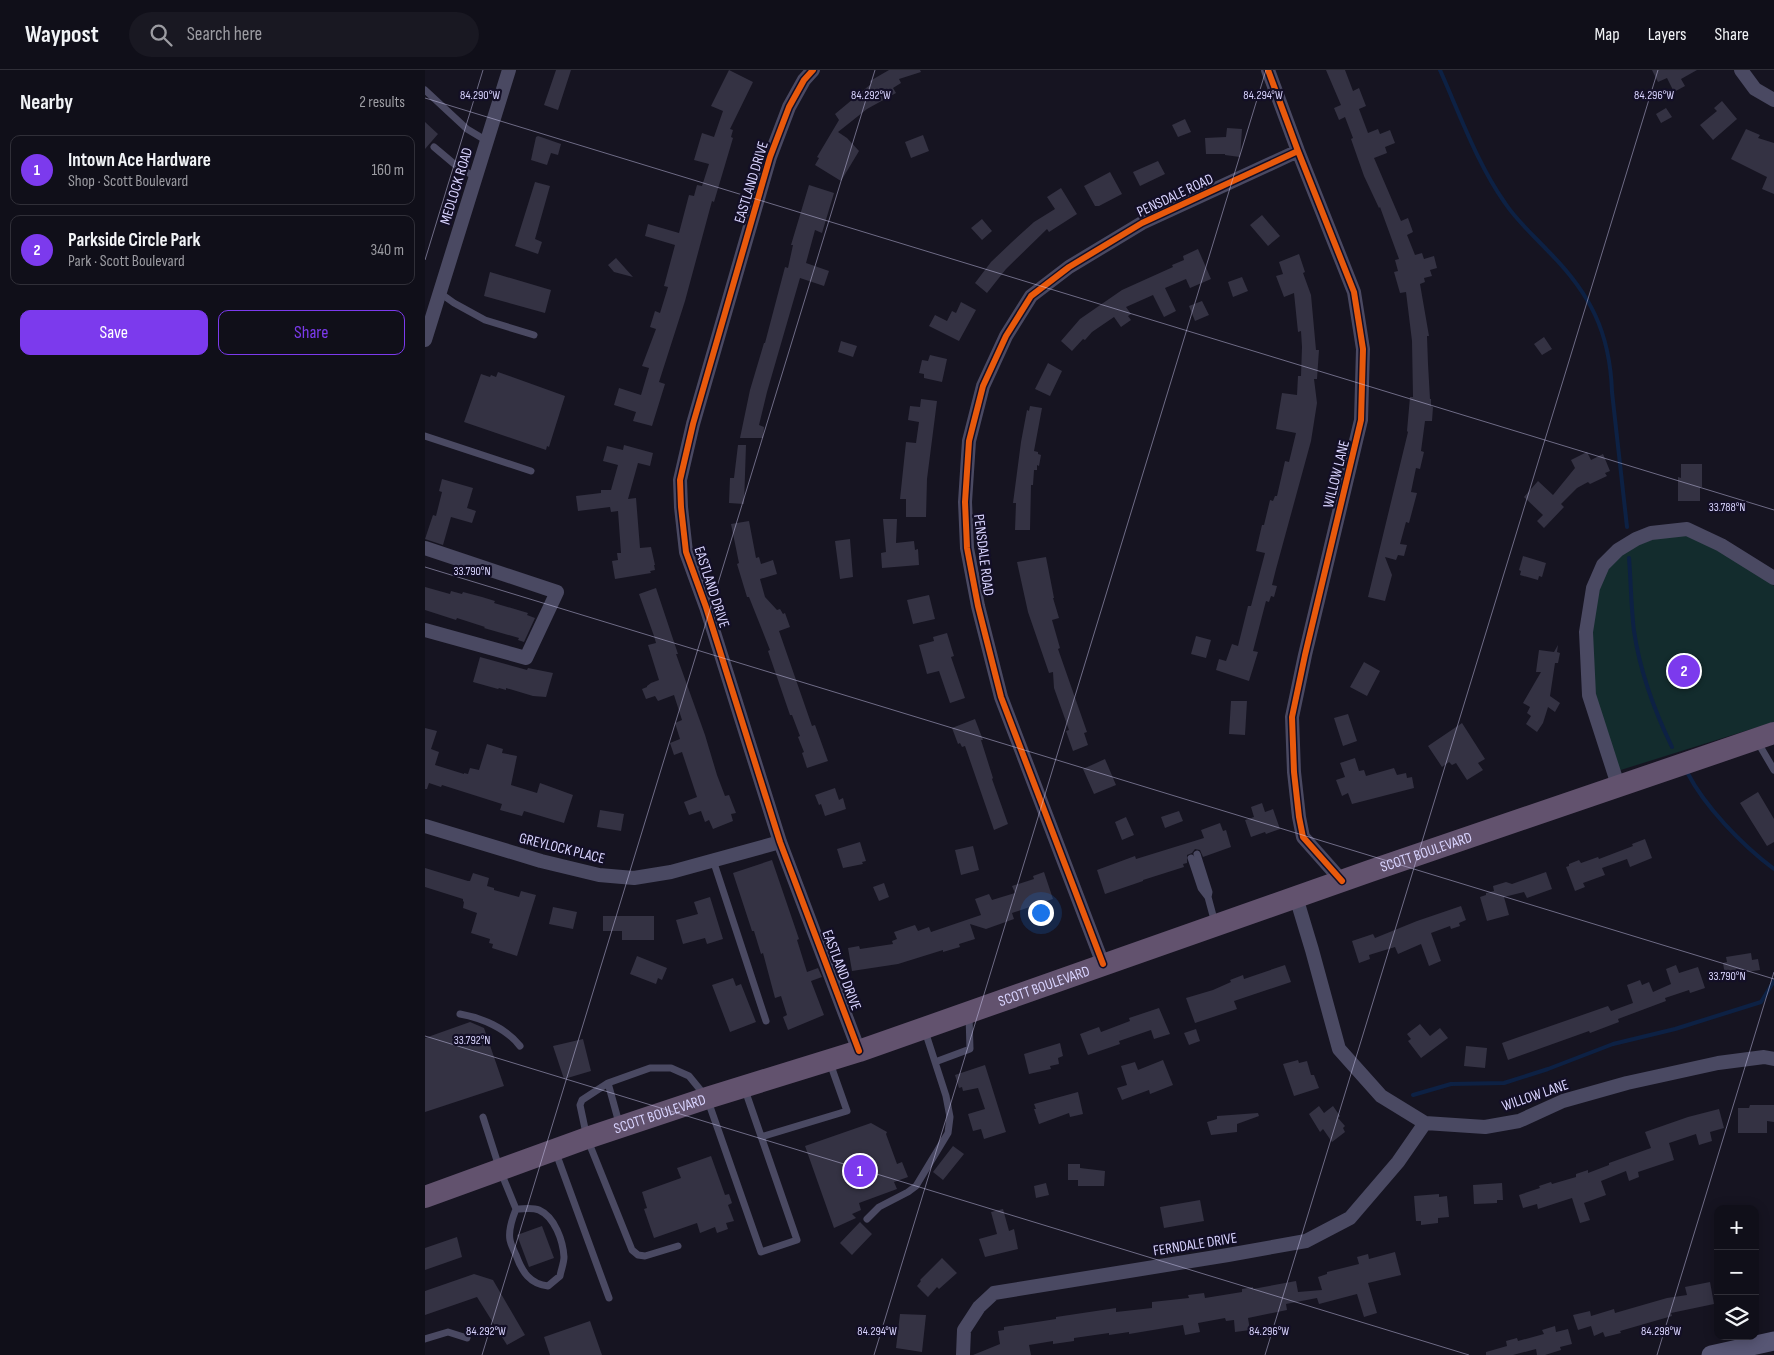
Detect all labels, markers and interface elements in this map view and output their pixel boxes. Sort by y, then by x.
search box [129,12,479,57]
text: Waypost [25,20,99,49]
icon: search [147,21,175,49]
text: Search here [187,23,262,46]
text: Map [1595,24,1620,45]
text: Layers [1648,24,1687,45]
text: Share [1715,24,1749,45]
text: 84.290°W [460,88,500,103]
text: 84.292°W [851,88,891,103]
text: 84.294°W [1243,88,1283,103]
text: 84.296°W [1634,88,1674,103]
text: Nearby [20,90,73,115]
text: 2 results [359,93,405,112]
street label: EASTLAND DRIVE [730,139,773,225]
street label: MEDLOCK ROAD [436,145,477,227]
text: Intown Ace Hardware [68,149,211,172]
text: 1 [34,161,40,180]
text: 160 m [371,161,404,180]
street label: PENSDALE ROAD [1134,169,1216,221]
text: Shop · Scott Boulevard [68,172,188,191]
text: Parkside Circle Park [68,229,201,252]
text: 2 [33,241,41,260]
text: 340 m [371,241,404,260]
text: Park · Scott Boulevard [68,252,185,271]
button: Save [20,310,208,355]
button: Share [218,310,405,355]
street label: WILLOW LANE [1319,438,1354,510]
text: 33.788°N [1709,500,1745,515]
street label: PENSDALE ROAD [969,513,998,597]
street label: EASTLAND DRIVE [689,544,734,630]
text: 33.790°N [453,564,491,579]
pin: 2 [1668,652,1700,690]
street label: SCOTT BOULEVARD [1378,828,1475,877]
street label: GREYLOCK PLACE [517,829,607,868]
your location [1028,900,1054,926]
street label: EASTLAND DRIVE [817,927,866,1013]
street label: SCOTT BOULEVARD [996,961,1092,1011]
text: 33.790°N [1708,969,1746,984]
text: 33.792°N [454,1033,490,1048]
street label: WILLOW LANE [1499,1075,1571,1116]
street label: SCOTT BOULEVARD [611,1090,708,1138]
pin: 1 [844,1152,876,1190]
map controls [1714,1205,1759,1340]
button: + [1714,1205,1759,1250]
street label: FERNDALE DRIVE [1152,1228,1238,1260]
button: − [1714,1250,1759,1295]
button: layers [1714,1295,1759,1340]
text: 84.292°W [466,1324,506,1339]
text: 84.294°W [857,1324,897,1339]
text: 84.296°W [1249,1324,1289,1339]
text: 84.298°W [1641,1324,1681,1339]

